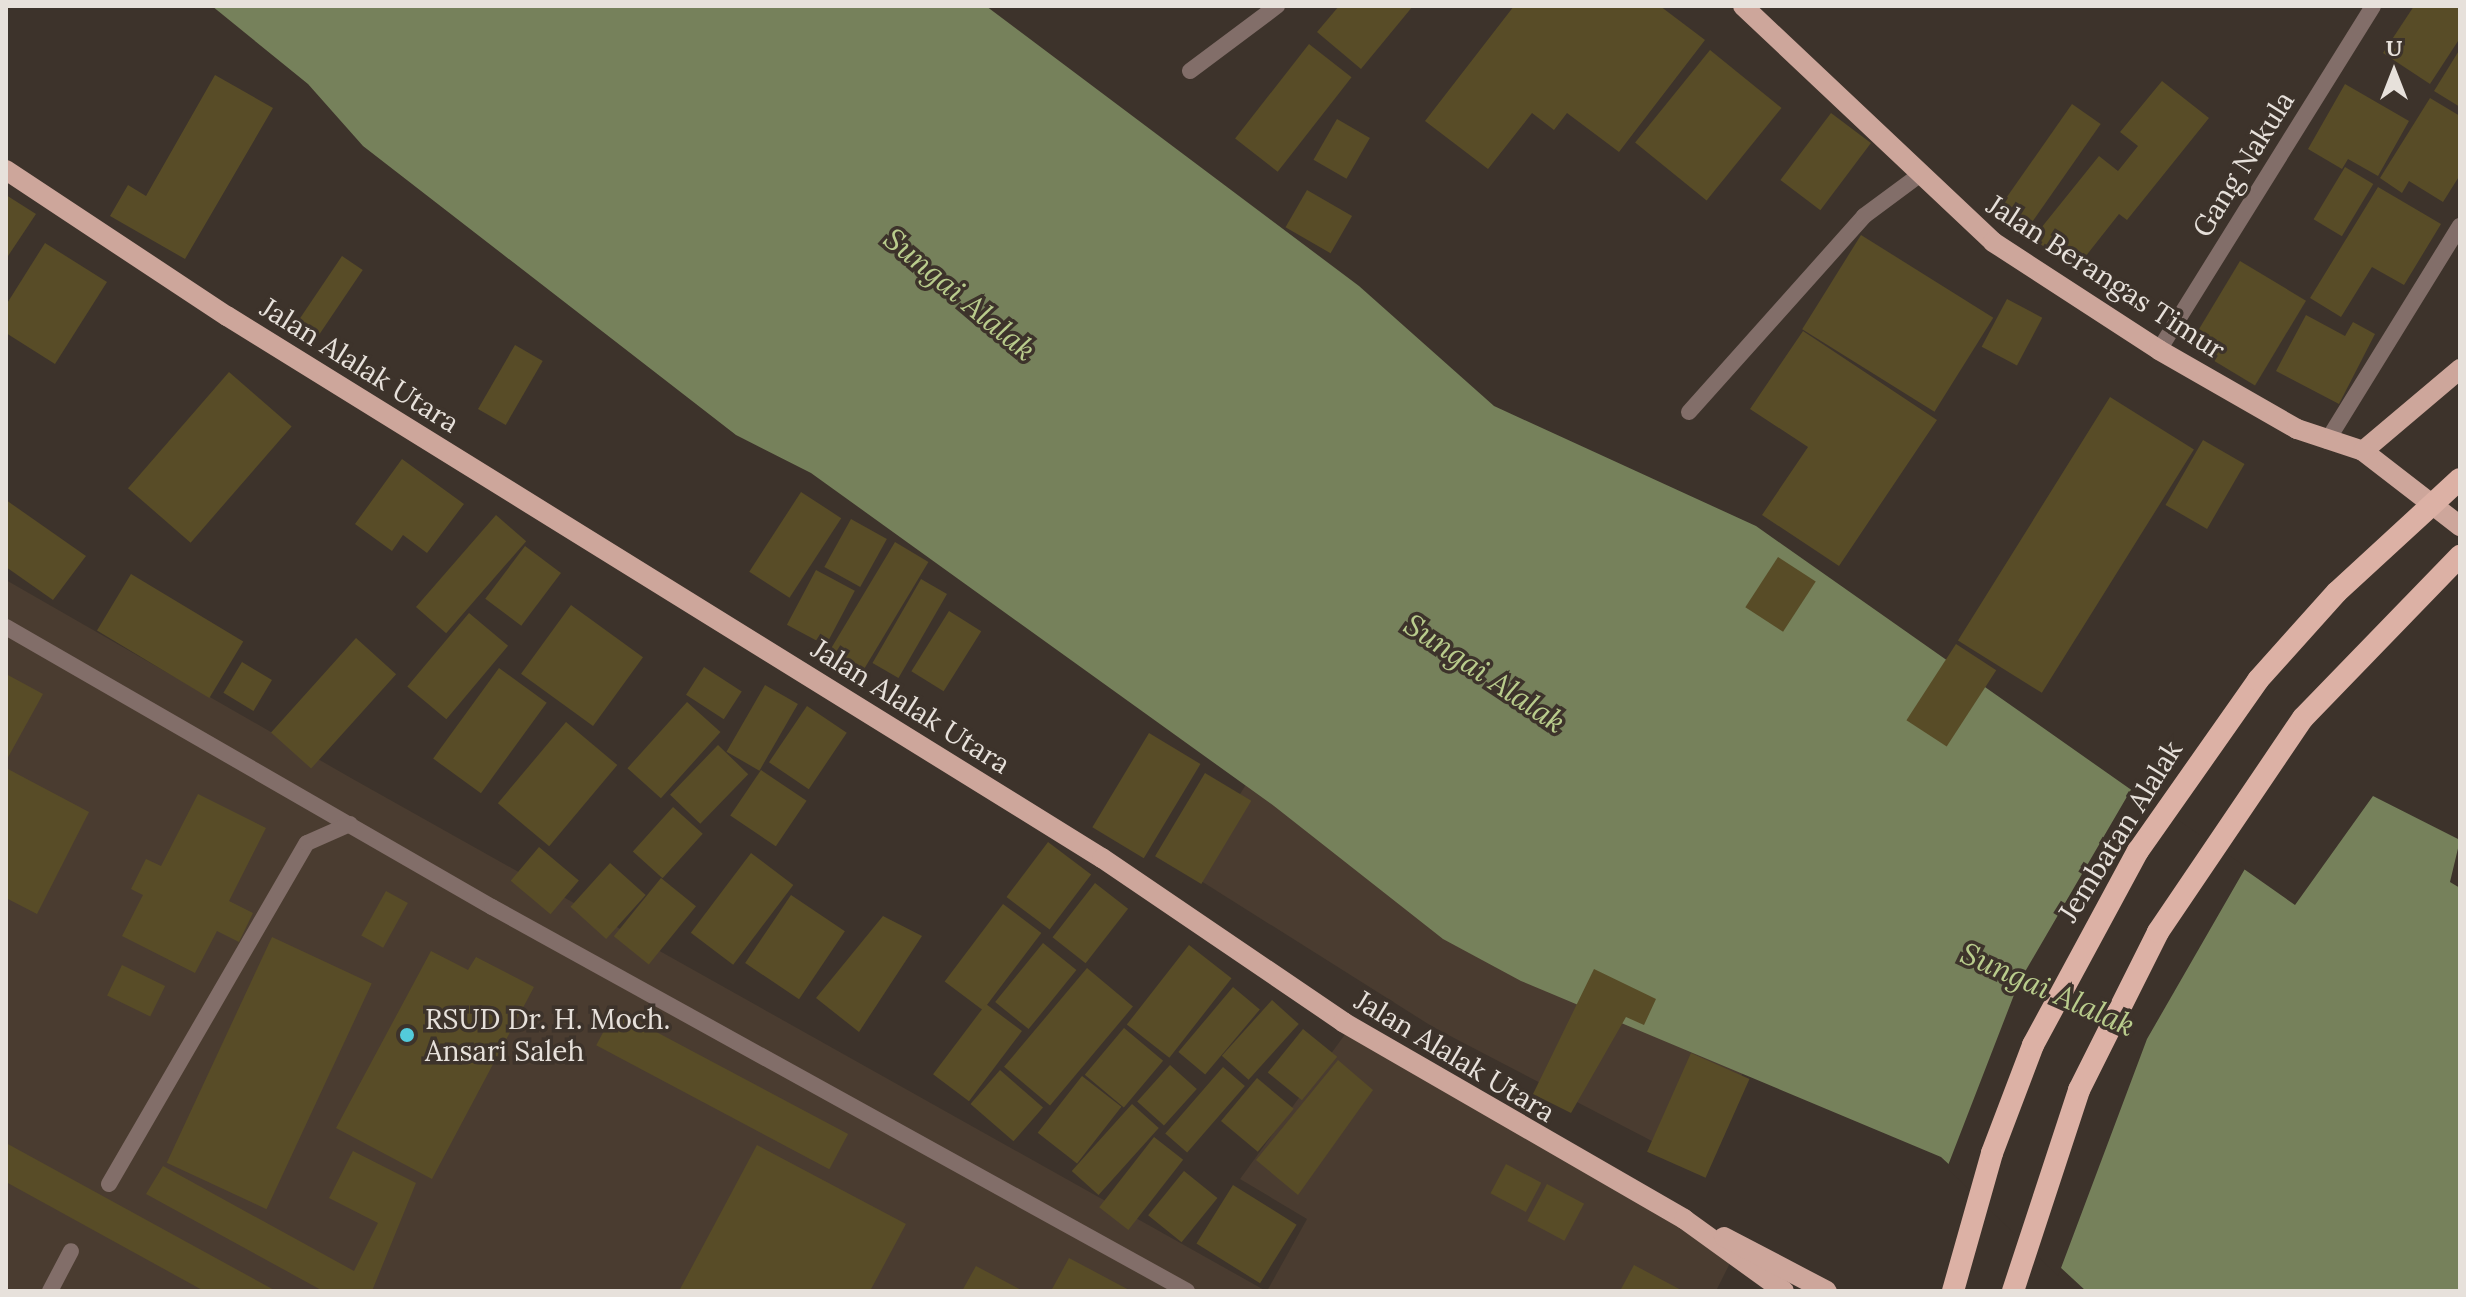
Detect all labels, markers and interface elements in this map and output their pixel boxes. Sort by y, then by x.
north arrow [2354,32,2434,112]
text: U [2386,34,2402,62]
street label: Gang Nakula [2185,85,2301,243]
street label: Jalan Berangas Timur [1981,188,2231,366]
water label: Sungai Alalak [877,220,1043,368]
street label: Jalan Alalak Utara [255,290,465,440]
water label: Sungai Alalak [1397,606,1573,740]
street label: Jalan Alalak Utara [806,631,1016,781]
street label: Jembatan Alalak [2051,734,2189,928]
water label: Sungai Alalak [1955,935,2141,1043]
street label: Jalan Alalak Utara [1349,983,1561,1129]
place label: RSUD Dr. H. Moch. Ansari Saleh [425,1002,670,1068]
marker: RSUD Dr. H. Moch. Ansari Saleh [396,1024,418,1046]

